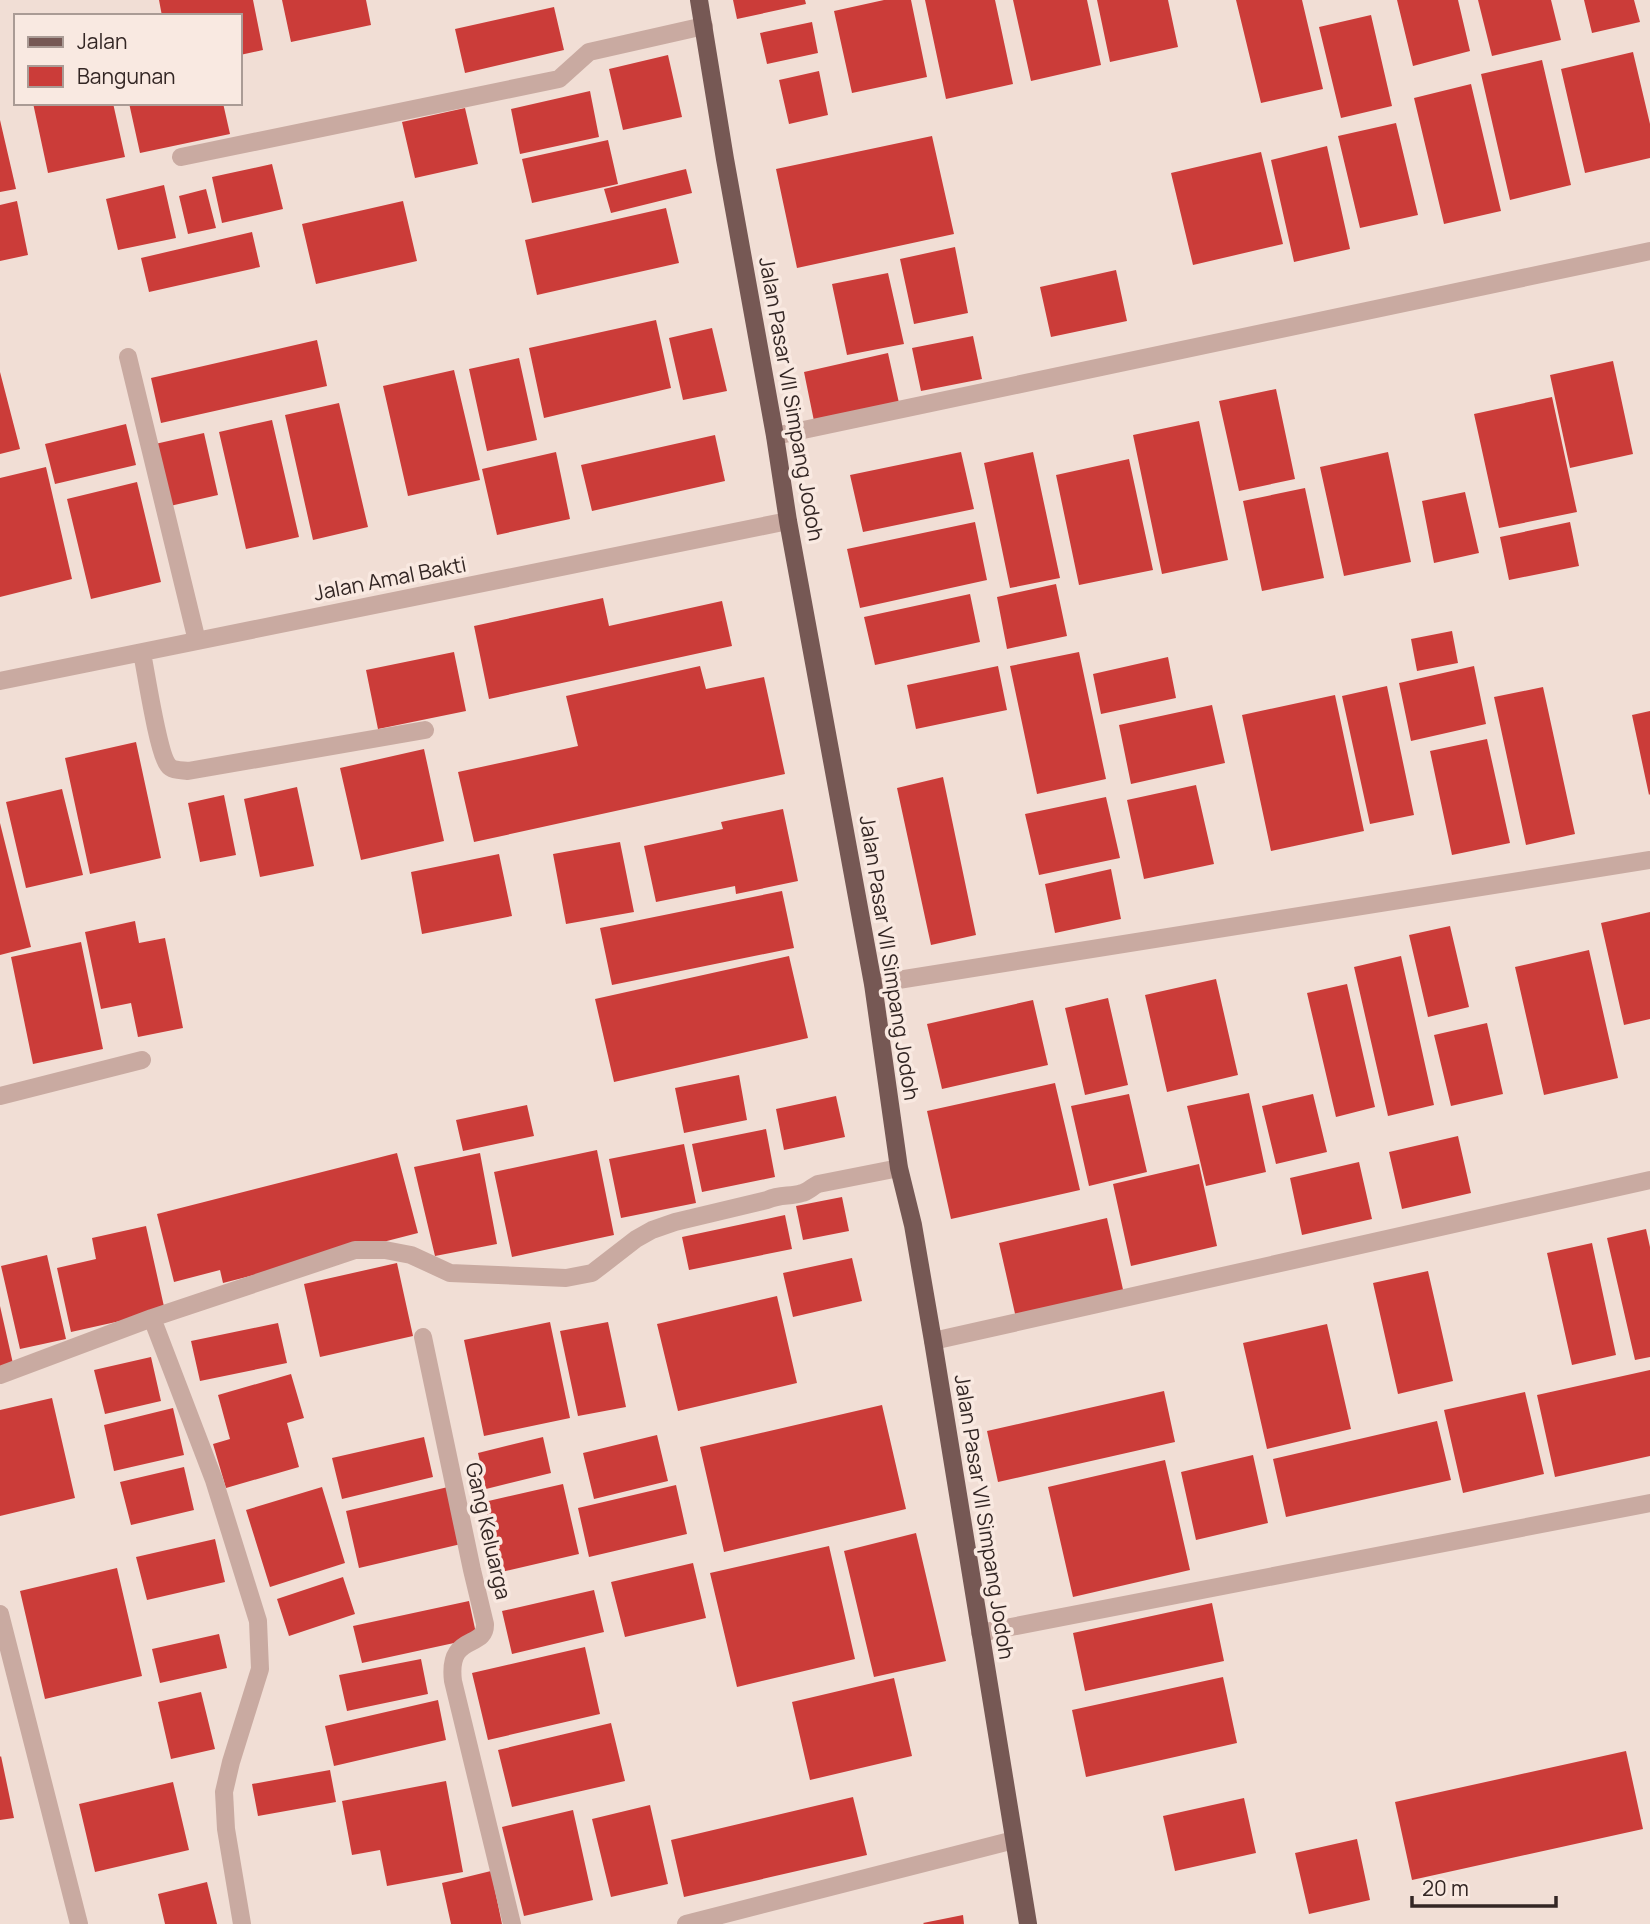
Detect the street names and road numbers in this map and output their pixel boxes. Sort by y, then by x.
street label: Jalan Pasar VII Simpang Jodoh [753,255,831,543]
street label: Jalan Amal Bakti [311,550,468,607]
street label: Jalan Pasar VII Simpang Jodoh [854,813,926,1102]
street label: Jalan Pasar VII Simpang Jodoh [949,1372,1021,1661]
street label: Gang Keluarga [460,1460,518,1602]

